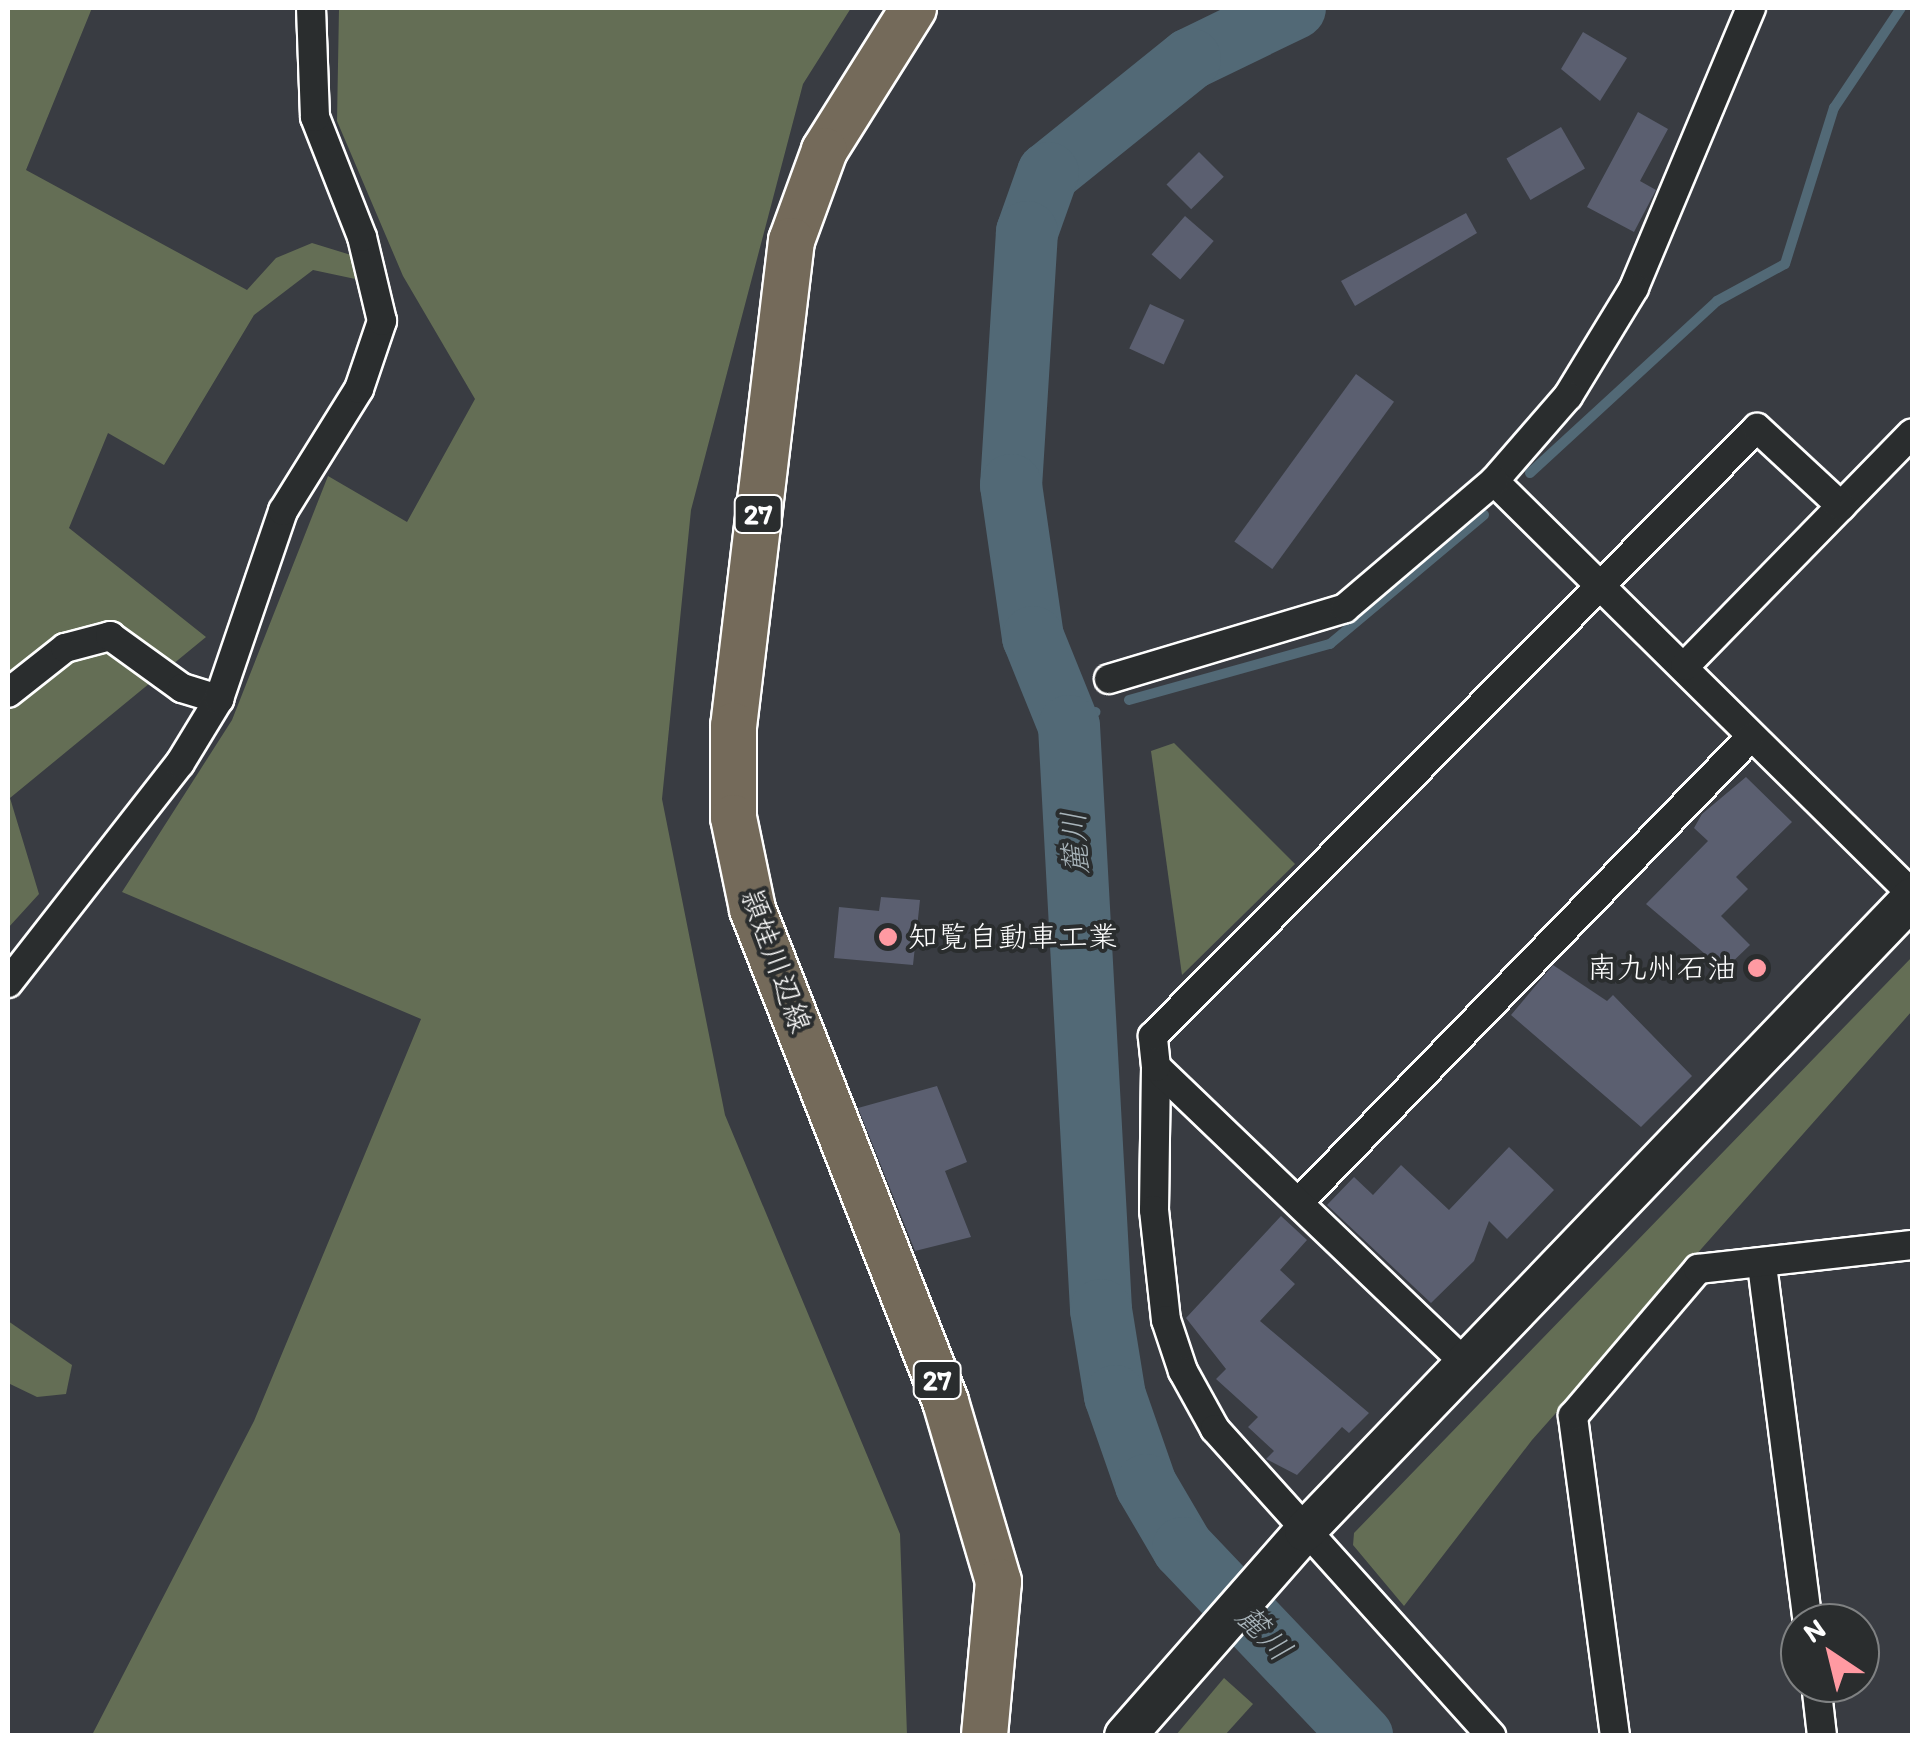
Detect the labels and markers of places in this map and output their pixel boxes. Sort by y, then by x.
place label: 知覧自動車工業 [908,919,1118,955]
marker: 知覧自動車工業 [877,926,899,948]
place label: 南九州石油 [1587,950,1737,986]
marker: 南九州石油 [1746,957,1768,979]

